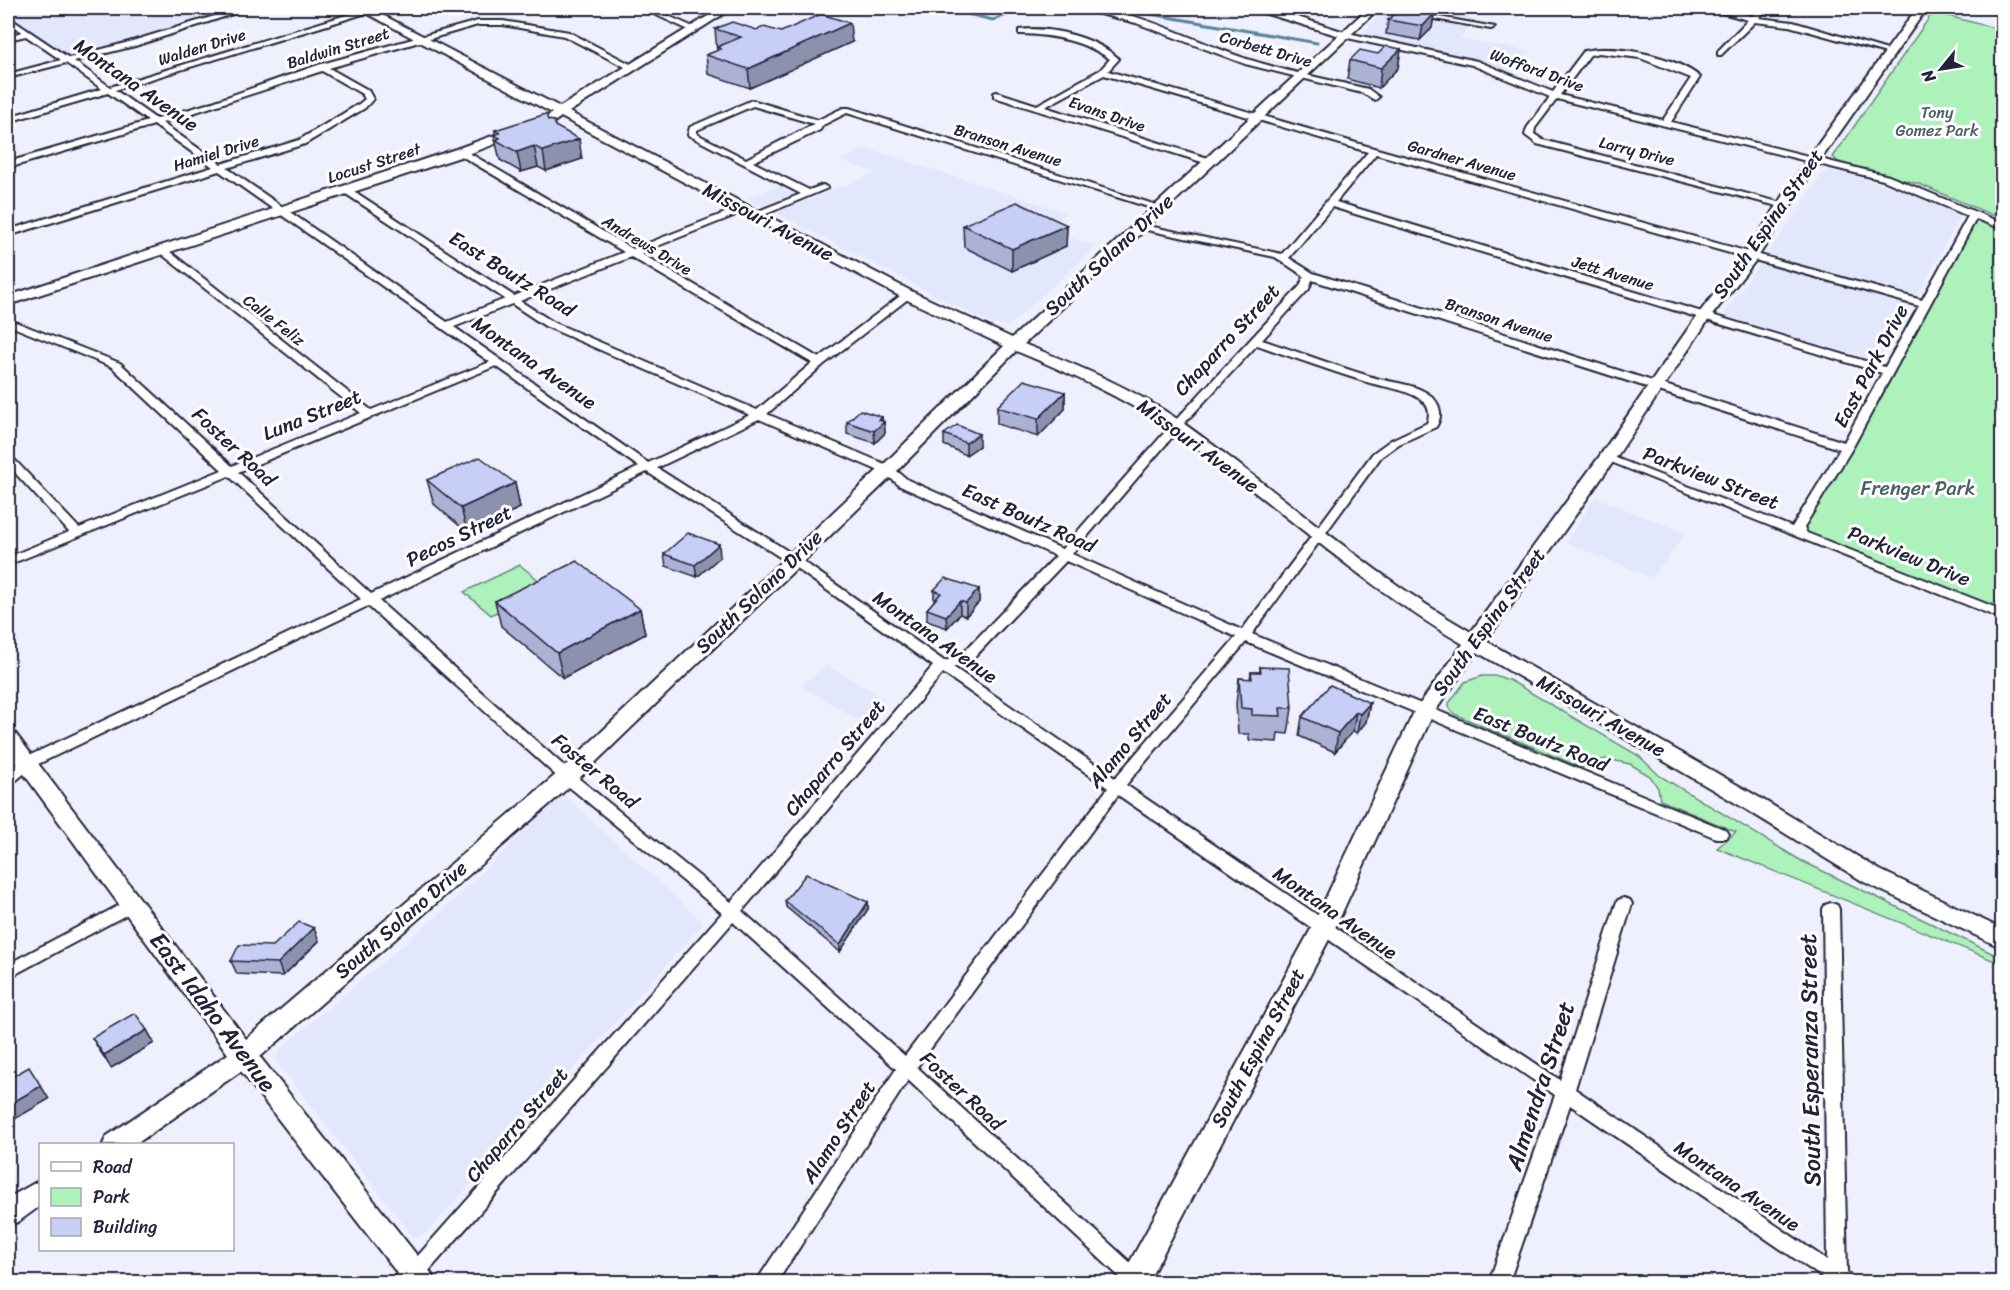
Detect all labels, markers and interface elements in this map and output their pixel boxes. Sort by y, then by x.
street label: Baldwin Street [283,19,393,77]
street label: Walden Drive [154,20,250,74]
street label: Corbett Drive [1216,22,1316,76]
street label: Montana Avenue [66,29,206,141]
north arrow [1911,39,1971,99]
street label: Wofford Drive [1486,40,1588,100]
text: N [1913,63,1944,89]
street label: Evans Drive [1065,87,1150,141]
park label: Tony Gomez Park [1896,98,1979,145]
street label: Branson Avenue [950,115,1066,175]
street label: Hamiel Drive [169,126,263,180]
street label: Larry Drive [1596,128,1678,174]
street label: Gardner Avenue [1404,131,1520,189]
street label: Locust Street [324,134,425,192]
street label: South Espina Street [1703,141,1833,306]
street label: Missouri Avenue [696,173,840,271]
street label: South Solano Drive [1036,185,1182,325]
street label: Andrews Drive [596,206,698,283]
street label: East Boutz Road [442,221,583,328]
street label: Jett Avenue [1567,246,1658,299]
street label: Chaparro Street [1165,275,1289,405]
street label: Calle Feliz [236,286,312,354]
street label: Branson Avenue [1441,289,1557,351]
street label: East Park Drive [1824,298,1918,434]
street label: Montana Avenue [464,307,604,419]
street label: Luna Street [257,379,367,451]
street label: Missouri Avenue [1129,389,1267,503]
street label: Foster Road [184,398,286,497]
street label: Parkview Street [1638,436,1784,520]
park label: Frenger Park [1861,471,1975,506]
street label: East Boutz Road [956,473,1103,564]
street label: Pecos Street [400,495,518,577]
street label: Parkview Drive [1842,515,1976,597]
street label: South Solano Drive [687,521,831,663]
street label: South Espina Street [1423,540,1555,704]
street label: Montana Avenue [865,581,1005,693]
street label: Missouri Avenue [1530,665,1672,767]
street label: Alamo Street [1078,684,1181,797]
street label: Chaparro Street [775,691,895,824]
street label: East Boutz Road [1468,696,1615,783]
street label: Foster Road [543,724,648,819]
street label: South Solano Drive [326,852,476,988]
street label: Montana Avenue [1265,857,1405,969]
street label: East Idaho Avenue [138,922,288,1102]
street label: South Esperanza Street [1787,933,1833,1187]
street label: South Espina Street [1201,962,1315,1134]
street label: Almendra Street [1493,996,1587,1177]
street label: Foster Road [912,1042,1014,1141]
street label: Chaparro Street [457,1059,578,1191]
street label: Alamo Street [792,1073,886,1191]
street label: Montana Avenue [1667,1131,1808,1242]
legend [39,1143,234,1251]
text: Road [93,1151,133,1183]
text: Park [93,1181,130,1213]
text: Building [93,1211,157,1243]

